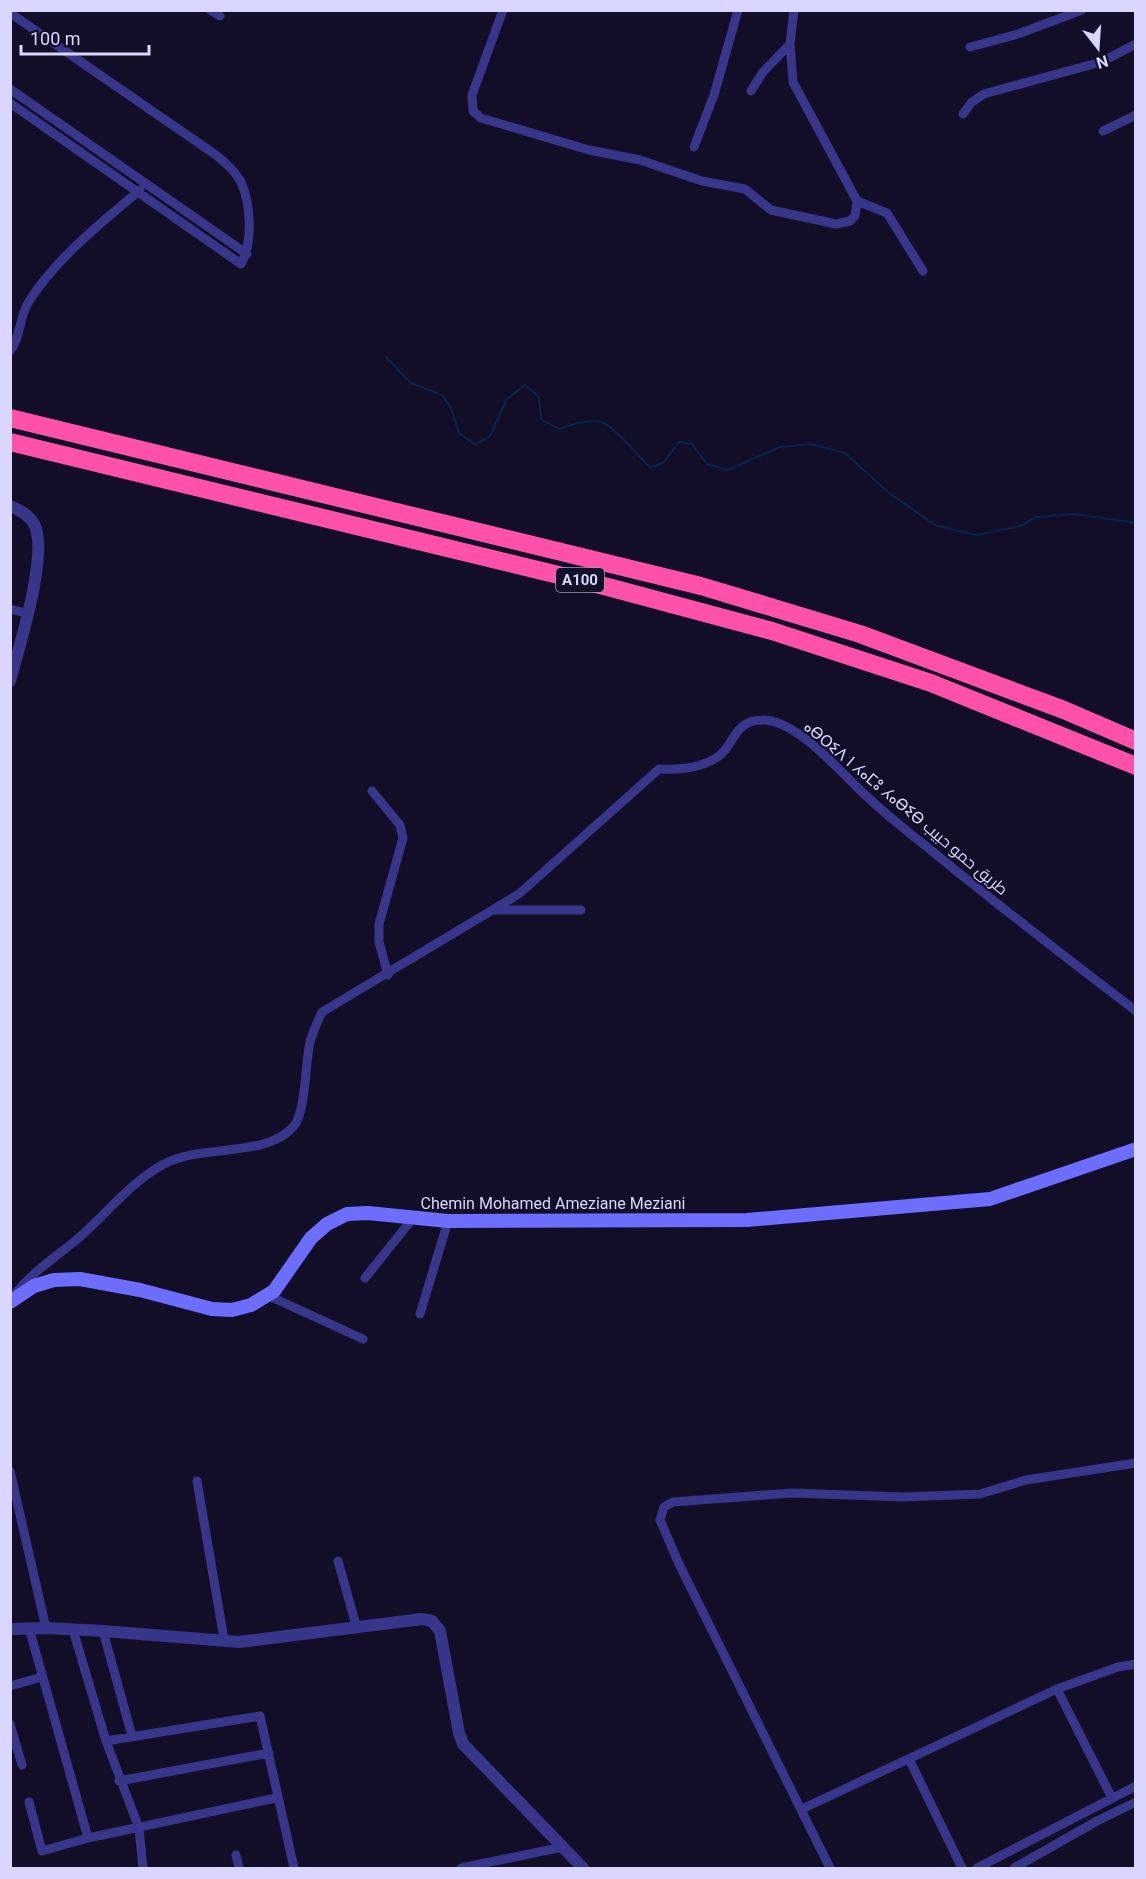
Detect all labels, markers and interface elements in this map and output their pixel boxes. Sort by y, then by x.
scale bar [21,18,148,56]
north arrow [1068,18,1128,78]
text: 100 m [30,28,81,49]
text: N [1094,51,1110,73]
road number: A100 [556,568,604,592]
street label: ⴰⴱⵔⵉⴷ ⵏ ⵃⴰⵎⵓ ⵃⴰⴱⵉⴱ طريق حمو حبيب [799,717,1012,900]
street label: Chemin Mohamed Ameziane Meziani [420,1194,686,1213]

